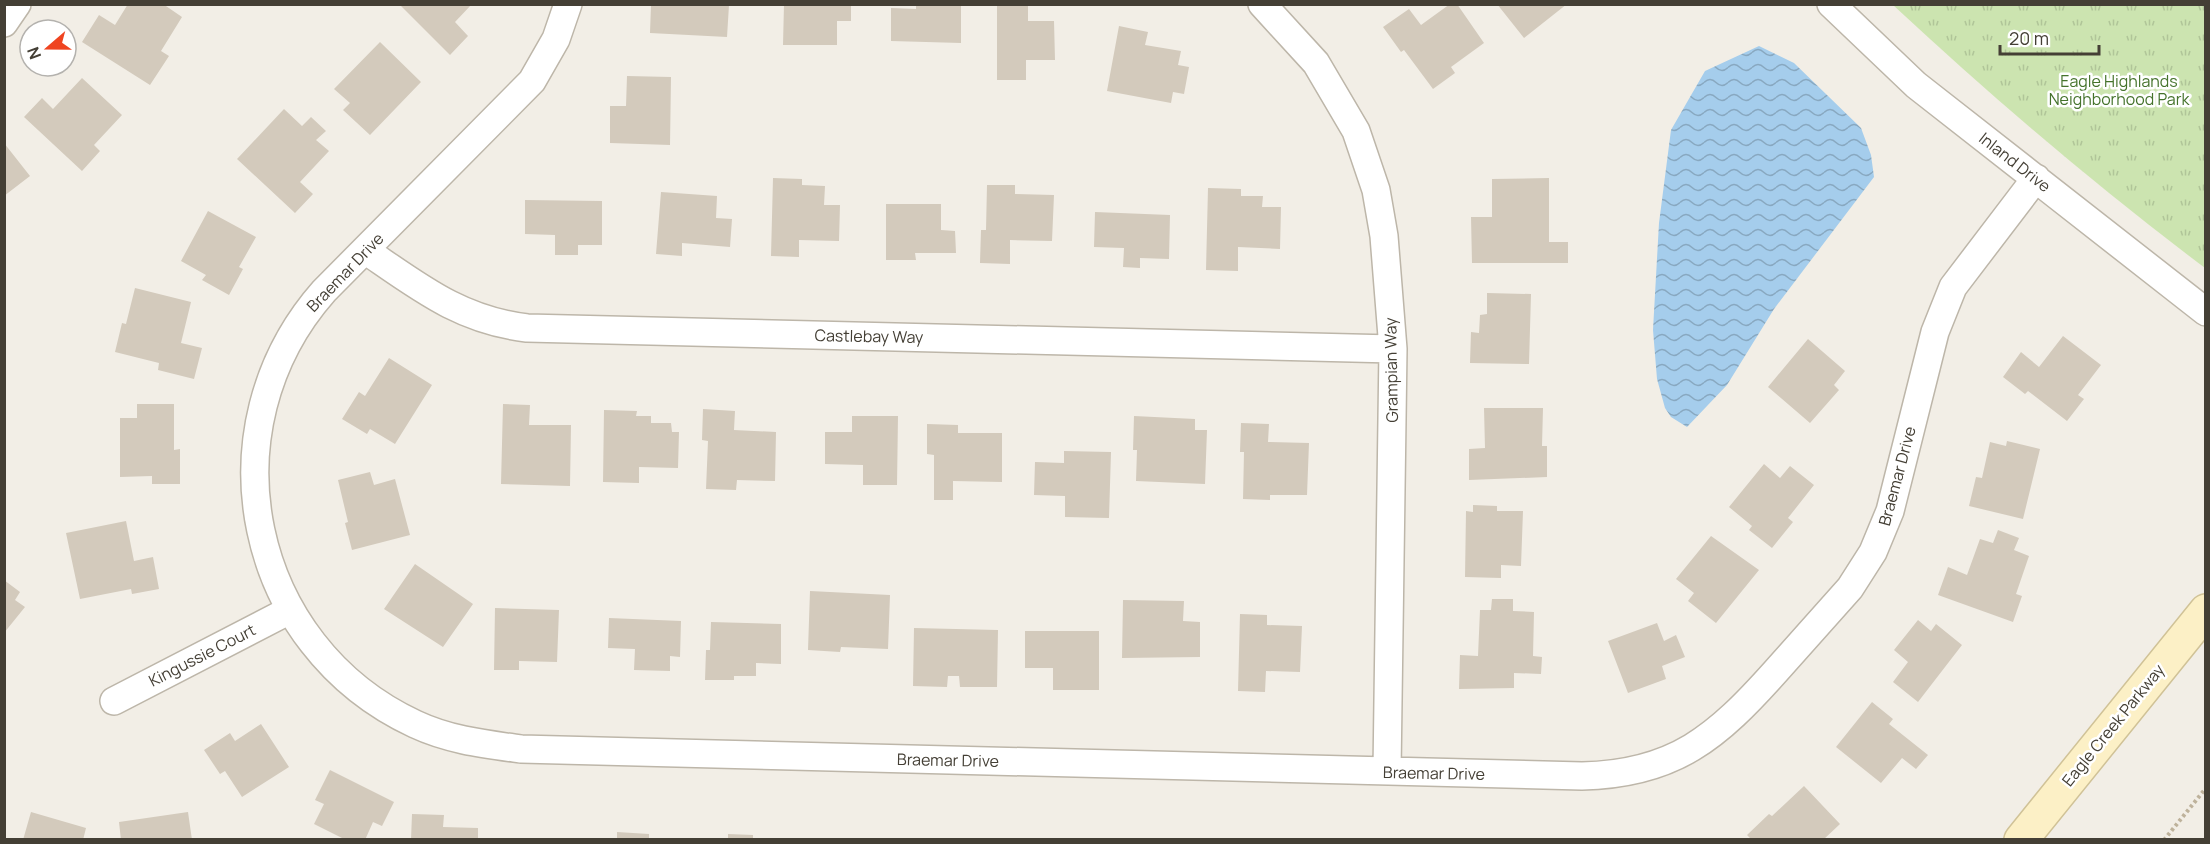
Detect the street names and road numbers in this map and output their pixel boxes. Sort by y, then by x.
street label: Inland Drive [1975,127,2055,197]
street label: Braemar Drive [302,228,388,316]
street label: Grampian Way [1379,317,1403,423]
street label: Castlebay Way [814,324,924,348]
street label: Braemar Drive [1873,424,1921,528]
street label: Kingussie Court [145,619,259,691]
street label: Eagle Creek Parkway [2057,659,2169,791]
street label: Braemar Drive [897,748,999,772]
street label: Braemar Drive [1383,761,1485,785]

